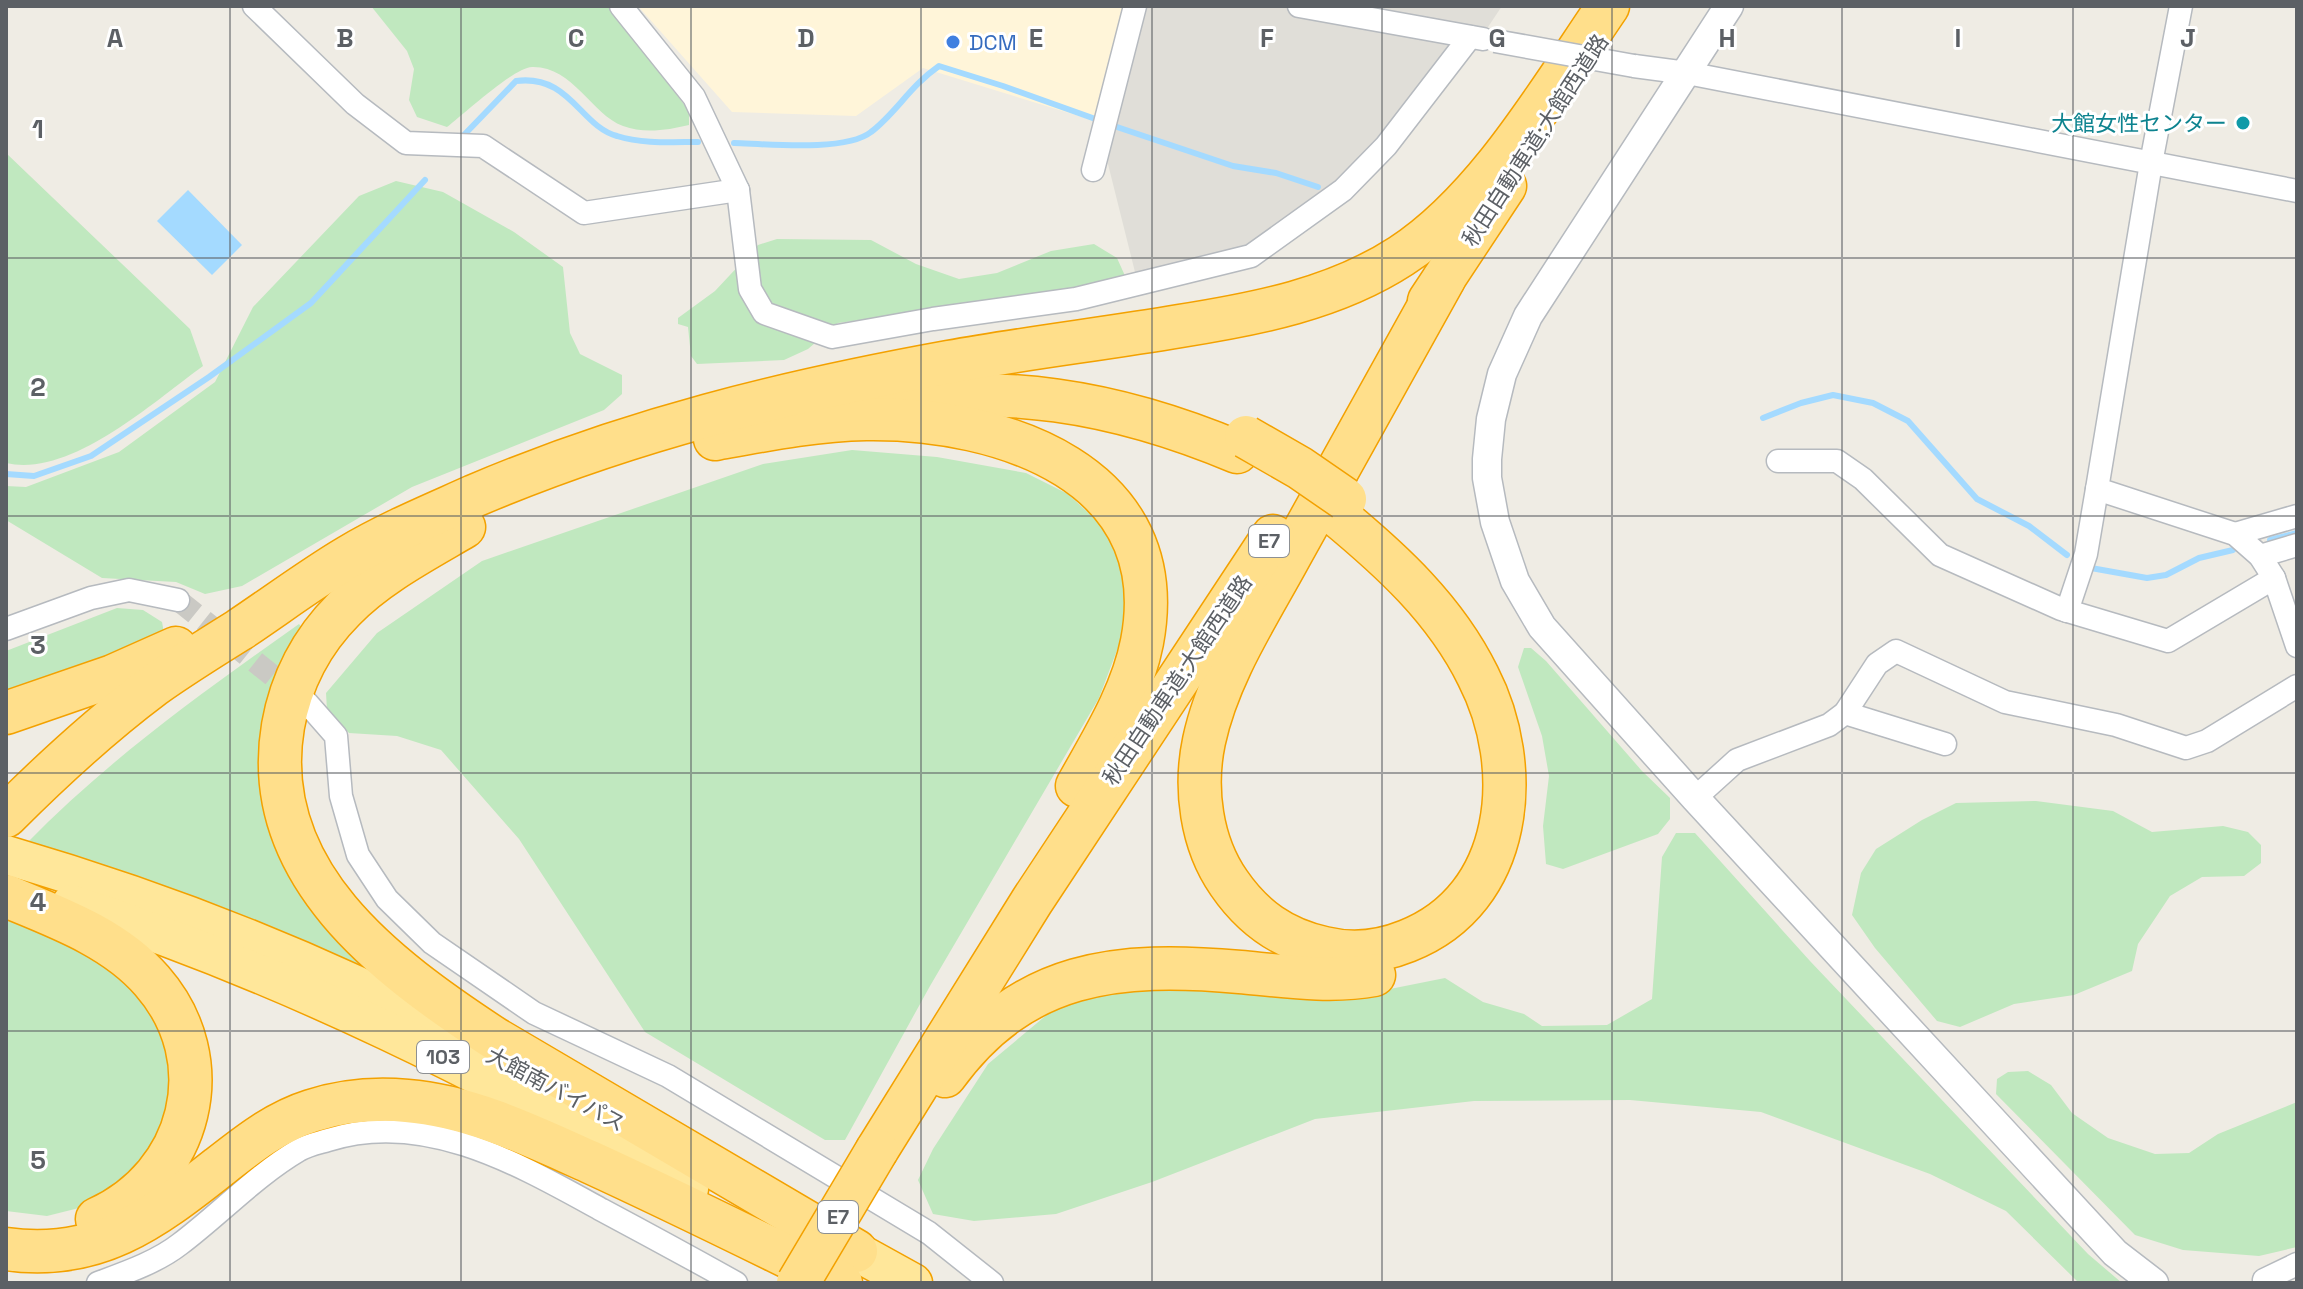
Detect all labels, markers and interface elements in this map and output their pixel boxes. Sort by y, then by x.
text: A [107,21,124,55]
text: B [336,21,354,55]
text: C [568,21,584,55]
text: D [797,21,815,55]
text: E [1029,21,1043,55]
text: F [1260,21,1274,55]
text: G [1488,21,1506,55]
text: H [1718,21,1736,55]
text: I [1955,21,1961,55]
text: J [2180,21,2196,55]
place label: DCM [969,28,1017,56]
street label: 秋田自動車道;大館西道路 [1456,29,1614,251]
marker: DCM [944,33,962,51]
place label: 大館女性センター [2051,109,2227,137]
text: 1 [32,112,44,146]
marker: 大館女性センター [2234,114,2252,132]
text: 2 [30,370,46,404]
road number: E7 [1249,525,1289,557]
street label: 秋田自動車道;大館西道路 [1096,570,1258,790]
text: 3 [30,628,46,662]
text: 4 [30,885,46,919]
road number: 103 [417,1041,469,1073]
street label: 大館南バイパス [482,1041,630,1137]
text: 5 [30,1143,46,1177]
road number: E7 [818,1201,858,1233]

